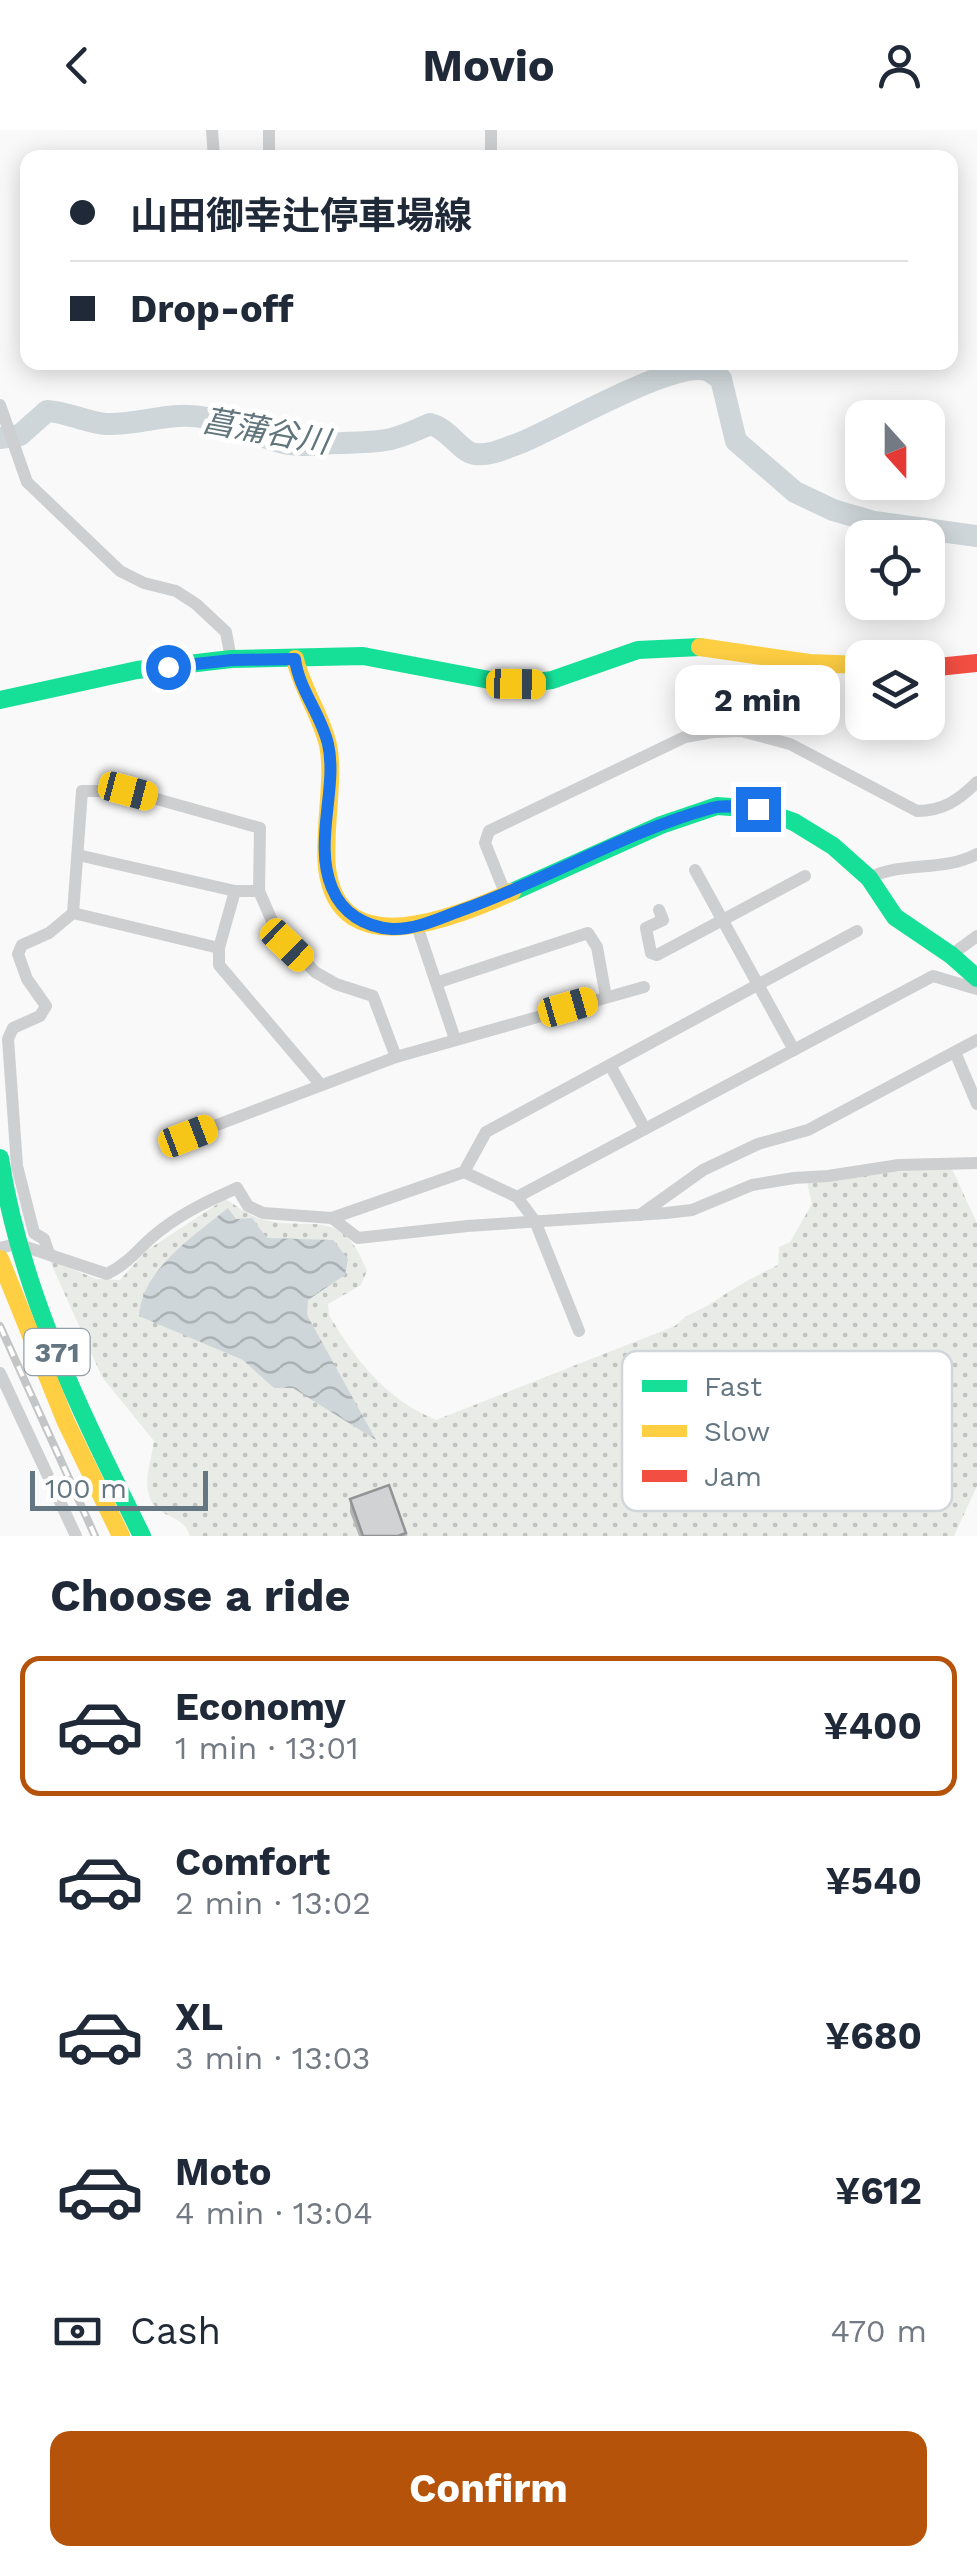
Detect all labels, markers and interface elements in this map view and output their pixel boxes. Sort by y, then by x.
icon: back [50,38,105,93]
icon: person [872,38,927,93]
text: Movio [422,39,555,92]
text: 山田御幸辻停車場線 [130,194,472,238]
text: Drop-off [130,287,294,331]
north arrow [845,400,945,500]
map controls [845,400,945,740]
water label: 菖蒲谷川 [200,401,335,461]
button: locate [845,520,945,620]
button: layers [845,640,945,740]
route start [146,645,191,690]
callout: 2 min [676,664,840,734]
car [486,668,546,700]
text: 2 min [714,681,801,719]
car [95,769,161,813]
route end [736,787,781,832]
car [255,913,319,977]
car [535,984,601,1030]
car [155,1111,221,1161]
road number: 371 [24,1329,90,1375]
legend [622,1351,952,1511]
text: Fast [704,1370,762,1403]
text: Slow [704,1415,770,1448]
text: Jam [704,1460,762,1493]
scale bar [30,1466,208,1511]
text: 100 m [45,1472,127,1505]
text: Choose a ride [50,1569,350,1622]
icon: car [55,1681,145,1771]
text: Economy [175,1685,346,1729]
text: ¥400 [823,1704,922,1748]
text: 1 min · 13:01 [175,1729,359,1767]
icon: car [55,1836,145,1926]
text: Comfort [175,1840,330,1884]
text: ¥540 [826,1859,922,1903]
text: 2 min · 13:02 [175,1884,371,1922]
icon: car [55,1991,145,2081]
text: XL [175,1995,223,2039]
text: ¥680 [825,2014,922,2058]
text: 3 min · 13:03 [175,2039,370,2077]
icon: car [55,2146,145,2236]
text: Moto [175,2150,271,2194]
text: ¥612 [835,2169,922,2213]
text: 4 min · 13:04 [175,2194,373,2232]
icon: cash [50,2304,105,2359]
text: Cash [130,2309,221,2353]
text: 470 m [830,2312,927,2350]
button: Confirm [50,2431,927,2546]

